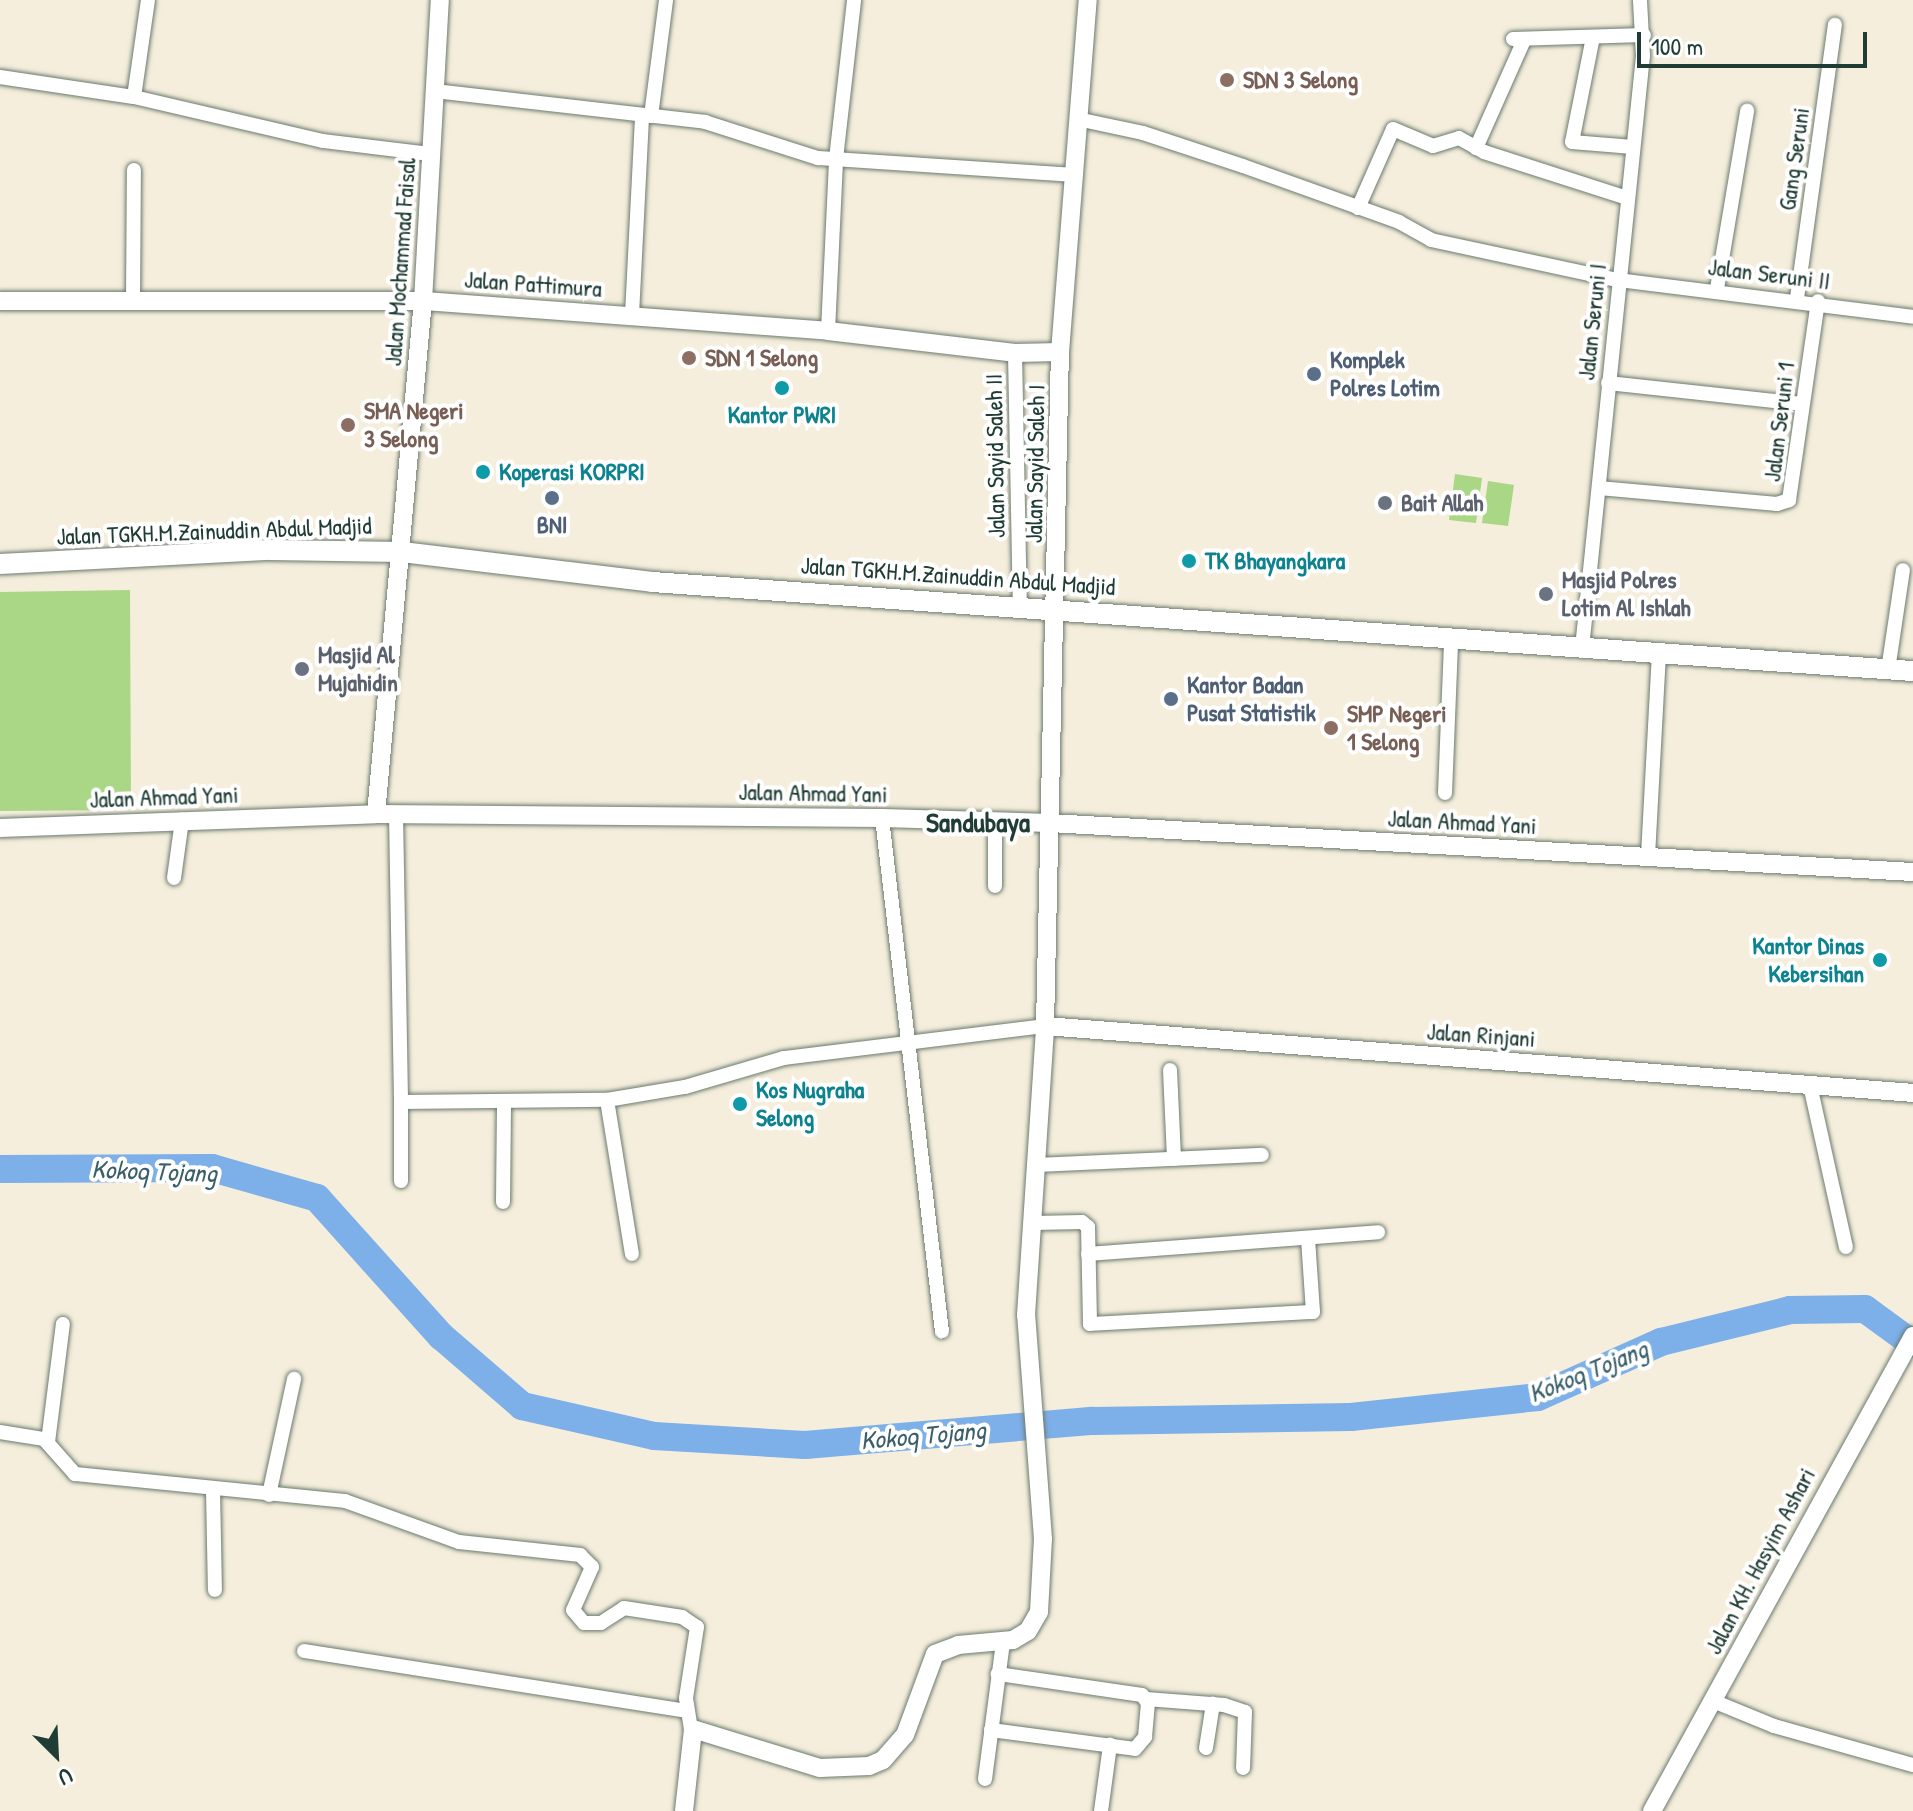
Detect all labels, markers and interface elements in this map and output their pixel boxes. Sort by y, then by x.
scale bar [1641,16,1871,66]
text: 100 m [1651,30,1703,62]
place label: SDN 3 Selong [1243,66,1358,94]
marker: SDN 3 Selong [1218,71,1236,89]
street label: Gang Seruni [1773,106,1815,212]
street label: Jalan Mochammad Faisal [378,157,422,367]
street label: Jalan Seruni II [1706,252,1832,296]
street label: Jalan Seruni I [1572,262,1612,382]
street label: Jalan Pattimura [463,265,603,303]
place label: SDN 1 Selong [705,344,818,372]
place label: Komplek Polres Lotim [1330,346,1440,402]
marker: SDN 1 Selong [680,349,698,367]
street label: Jalan Seruni 1 [1757,361,1801,483]
marker: Komplek Polres Lotim [1305,365,1323,383]
street label: Jalan Sayid Saleh II [979,374,1011,538]
marker: Kantor PWRI [773,379,791,397]
street label: Jalan Sayid Saleh I [1019,384,1051,544]
place label: SMA Negeri 3 Selong [364,397,464,453]
place label: Kantor PWRI [728,401,836,429]
marker: SMA Negeri 3 Selong [339,416,357,434]
place label: Koperasi KORPRI [499,458,645,486]
marker: Koperasi KORPRI [474,463,492,481]
marker: BNI [543,489,561,507]
place label: Bait Allah [1401,489,1483,517]
marker: Bait Allah [1376,494,1394,512]
street label: Jalan TGKH.M.Zainuddin Abdul Madjid [56,511,372,551]
place label: BNI [537,511,567,539]
place label: TK Bhayangkara [1205,547,1345,575]
street label: Jalan TGKH.M.Zainuddin Abdul Madjid [800,551,1116,601]
marker: TK Bhayangkara [1180,552,1198,570]
place label: Masjid Polres Lotim Al Ishlah [1562,566,1691,622]
marker: Masjid Polres Lotim Al Ishlah [1537,585,1555,603]
place label: Masjid Al Mujahidin [318,641,398,697]
marker: Masjid Al Mujahidin [293,660,311,678]
place label: Kantor Badan Pusat Statistik [1187,671,1316,727]
marker: Kantor Badan Pusat Statistik [1162,690,1180,708]
place label: SMP Negeri 1 Selong [1347,700,1447,756]
marker: SMP Negeri 1 Selong [1322,719,1340,737]
street label: Jalan Ahmad Yani [738,777,888,809]
street label: Jalan Ahmad Yani [89,780,239,814]
street label: Jalan Ahmad Yani [1387,804,1537,840]
district label: Sandubaya [926,805,1030,839]
place label: Kantor Dinas Kebersihan [1752,932,1864,988]
marker: Kantor Dinas Kebersihan [1871,951,1889,969]
street label: Jalan Rinjani [1426,1017,1536,1053]
place label: Kos Nugraha Selong [756,1076,864,1132]
marker: Kos Nugraha Selong [731,1095,749,1113]
water label: Kokoq Tojang [91,1153,217,1189]
water label: Kokoq Tojang [1524,1333,1652,1409]
water label: Kokoq Tojang [859,1414,987,1456]
street label: Jalan KH. Hasyim Ashari [1699,1463,1821,1659]
north arrow [16,1715,96,1795]
text: U [54,1761,77,1793]

